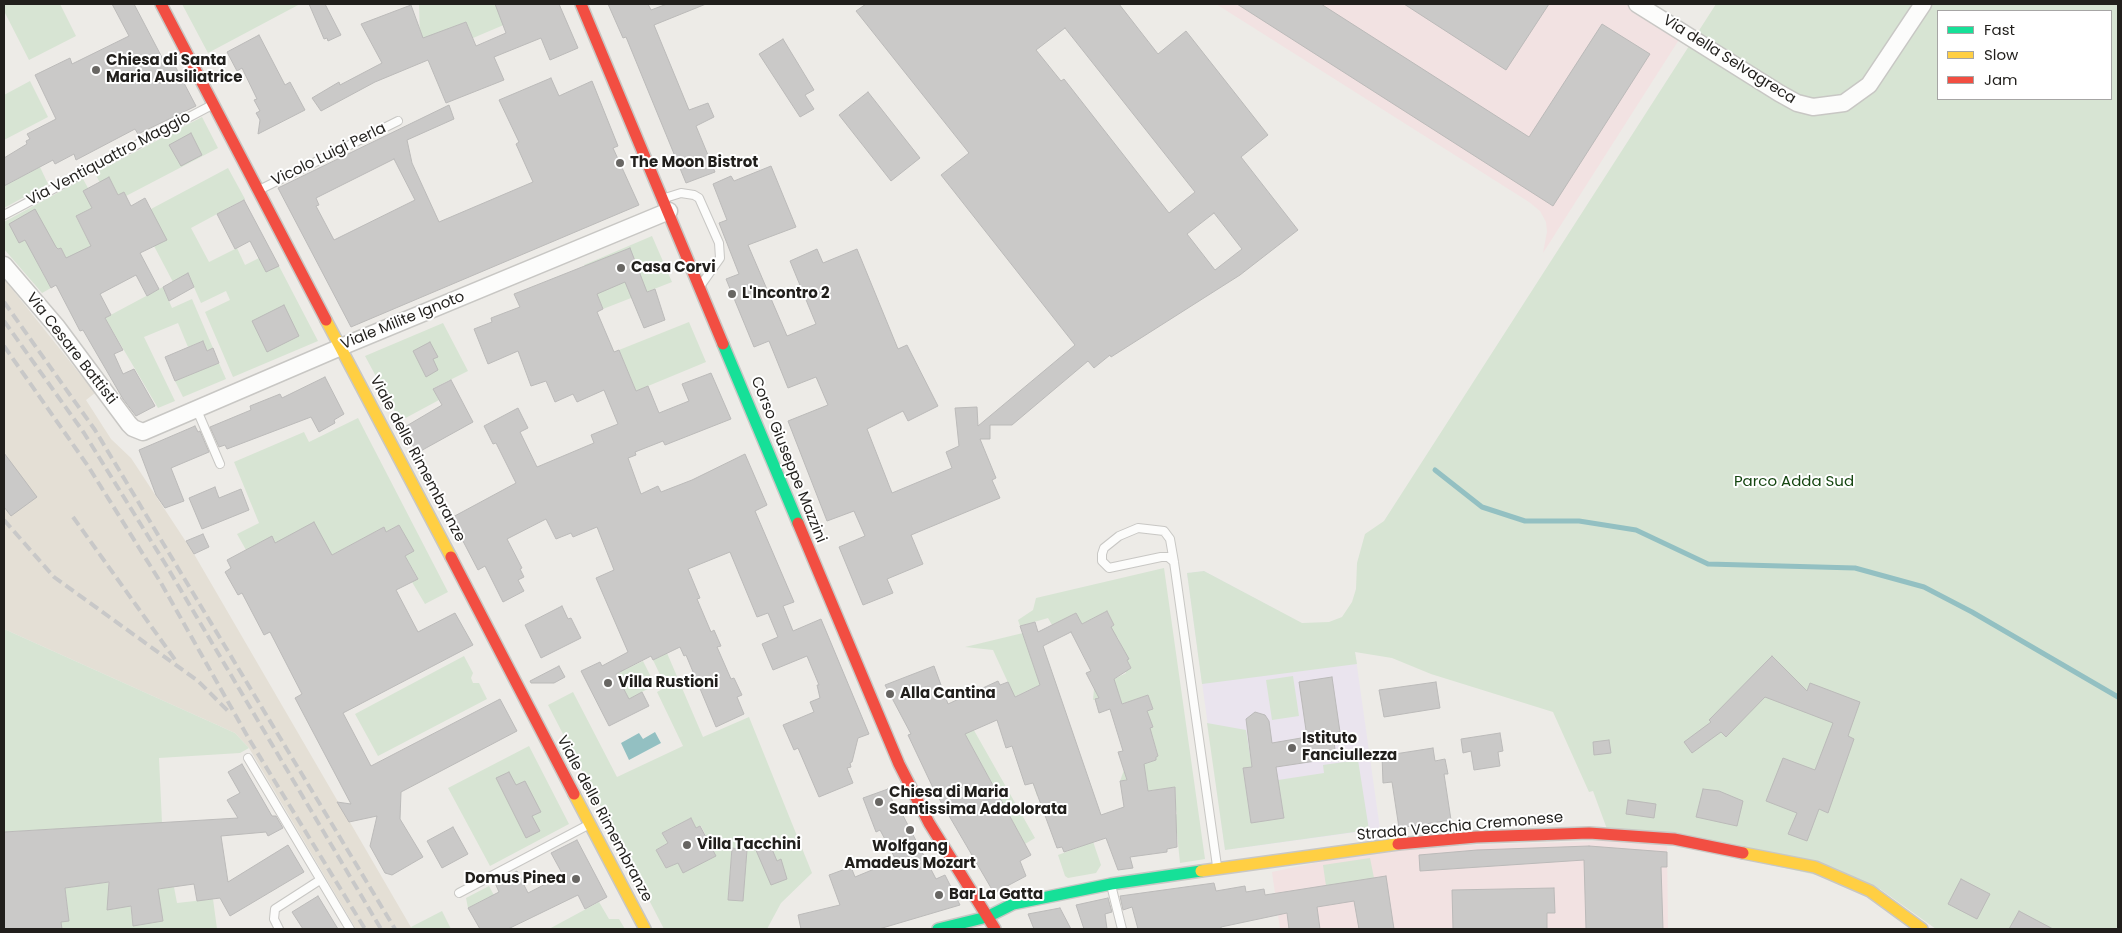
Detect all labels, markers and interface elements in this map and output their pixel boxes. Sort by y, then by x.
legend [1937,10,2112,100]
street label: Via della Selvagreca [1659,12,1799,108]
text: Fast [1984,19,2015,40]
text: Slow [1984,44,2018,65]
place label: Chiesa di Santa Maria Ausiliatrice [106,52,242,87]
marker: Chiesa di Santa Maria Ausiliatrice [90,64,102,76]
text: Jam [1984,69,2018,90]
street label: Via Ventiquattro Maggio [24,108,194,210]
street label: Vicolo Luigi Perla [269,120,389,190]
place label: The Moon Bistrot [630,154,758,172]
marker: The Moon Bistrot [614,157,626,169]
place label: Casa Corvi [631,259,716,277]
marker: Casa Corvi [615,262,627,274]
place label: L'Incontro 2 [742,285,830,303]
street label: Viale Milite Ignoto [339,288,467,354]
marker: L'Incontro 2 [726,288,738,300]
street label: Via Cesare Battisti [22,290,120,408]
street label: Viale delle Rimembranze [365,373,469,545]
street label: Corso Giuseppe Mazzini [746,374,830,546]
park label: Parco Adda Sud [1734,473,1854,491]
place label: Villa Rustioni [618,674,718,692]
marker: Villa Rustioni [602,677,614,689]
place label: Alla Cantina [900,685,996,703]
marker: Alla Cantina [884,688,896,700]
place label: Istituto Fanciullezza [1302,730,1397,765]
street label: Viale delle Rimembranze [552,733,656,905]
marker: Istituto Fanciullezza [1286,742,1298,754]
place label: Chiesa di Maria Santissima Addolorata [889,784,1067,819]
marker: Chiesa di Maria Santissima Addolorata [873,796,885,808]
street label: Strada Vecchia Cremonese [1356,809,1564,845]
marker: Wolfgang Amadeus Mozart [904,824,916,836]
place label: Villa Tacchini [697,836,801,854]
place label: Wolfgang Amadeus Mozart [844,838,976,873]
marker: Villa Tacchini [681,839,693,851]
place label: Domus Pinea [465,870,566,888]
marker: Domus Pinea [570,873,582,885]
place label: Bar La Gatta [949,886,1043,904]
marker: Bar La Gatta [933,889,945,901]

